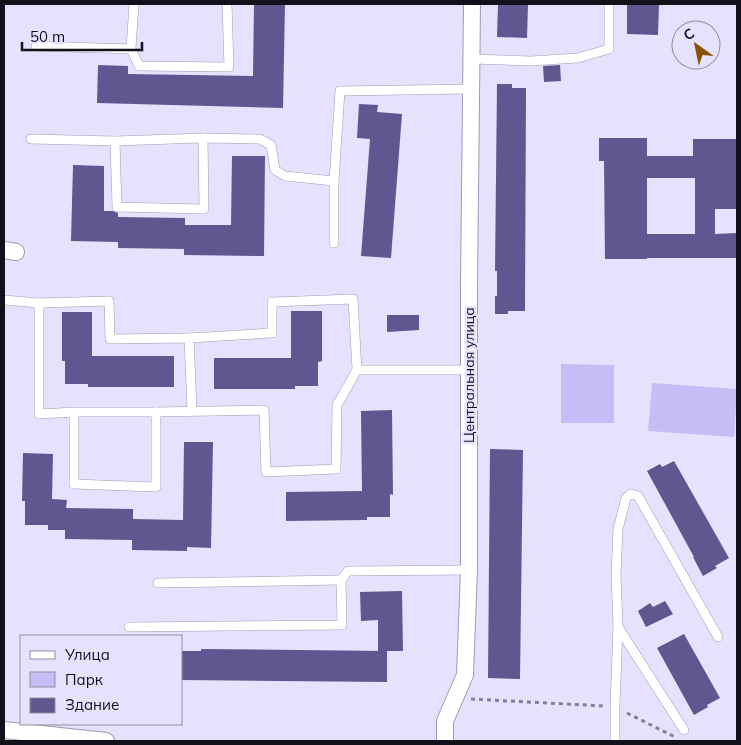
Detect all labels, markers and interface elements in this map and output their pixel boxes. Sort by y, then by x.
scale bar [22,20,142,52]
north arrow [671,20,721,70]
text: С [680,24,698,44]
text: 50 m [30,27,65,46]
street label: Центральная улица [460,307,478,443]
legend [20,635,182,725]
text: Улица [64,645,110,664]
text: Парк [65,670,104,689]
text: Здание [65,695,119,714]

